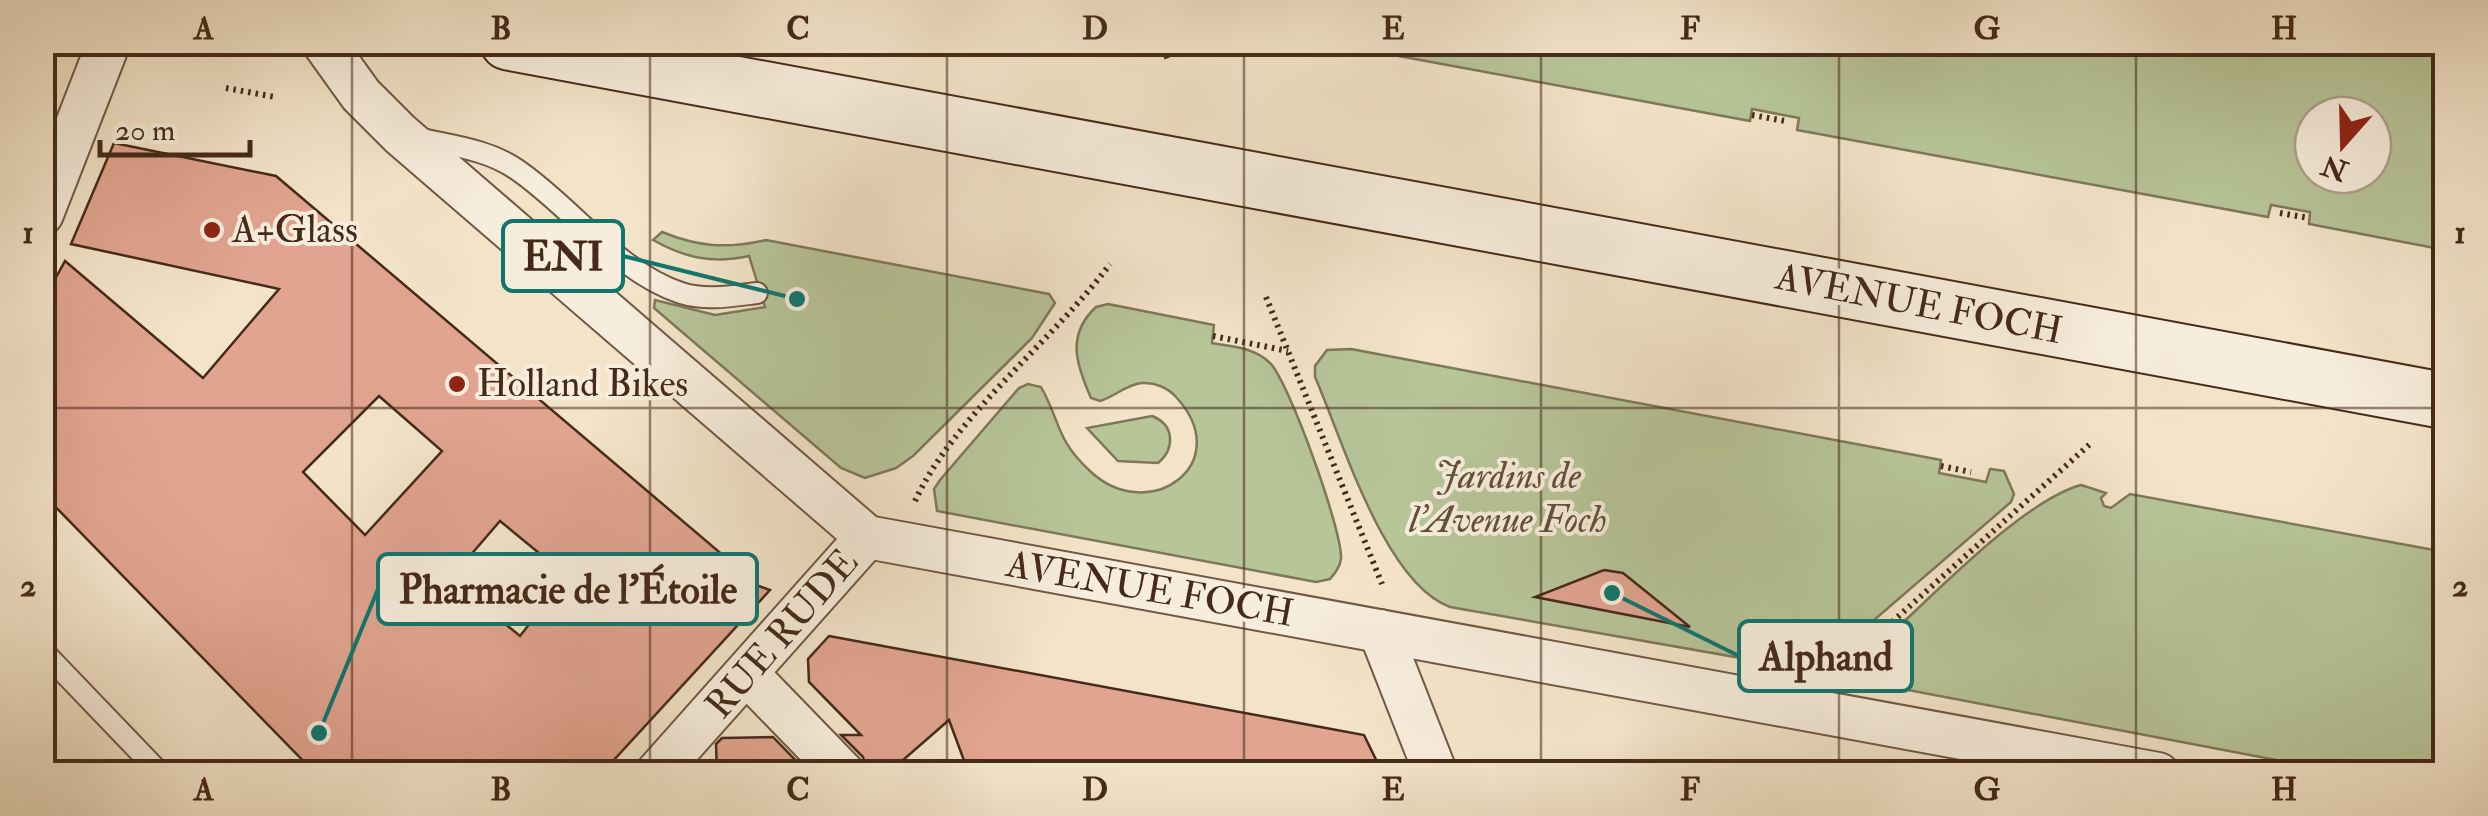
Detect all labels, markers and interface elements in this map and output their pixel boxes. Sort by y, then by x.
text: A [192,9,215,49]
text: B [491,9,511,49]
text: C [786,9,810,49]
text: D [1082,9,1108,49]
text: E [1381,9,1405,49]
text: F [1680,9,1700,49]
text: G [1974,9,2001,49]
text: H [2271,9,2297,49]
scale bar [100,95,250,157]
north arrow [2293,95,2393,195]
text: 20 m [115,112,175,149]
text: N [2316,146,2354,188]
place label: A+Glass [231,206,358,254]
text: 1 [22,213,34,253]
text: 1 [2454,213,2466,253]
marker: A+Glass [201,219,223,241]
callout: ENI [503,221,623,291]
text: ENI [523,232,603,283]
street label: AVENUE FOCH [1771,252,2066,355]
place label: Holland Bikes [477,360,688,408]
marker: Holland Bikes [446,373,468,395]
park label: Jardins de l'Avenue Foch [1408,452,1607,544]
street label: RUE RUDE [695,539,869,729]
street label: AVENUE FOCH [1002,540,1297,638]
callout: Pharmacie de l'Étoile [378,554,757,624]
text: Pharmacie de l'Étoile [399,563,737,616]
text: 2 [20,566,36,606]
text: 2 [2452,566,2468,606]
callout: Alphand [1739,621,1912,691]
text: Alphand [1757,632,1893,683]
text: A [192,770,215,810]
text: B [491,770,511,810]
text: C [786,770,810,810]
text: D [1082,770,1108,810]
text: E [1381,770,1405,810]
text: F [1680,770,1700,810]
text: G [1974,770,2001,810]
text: H [2271,770,2297,810]

